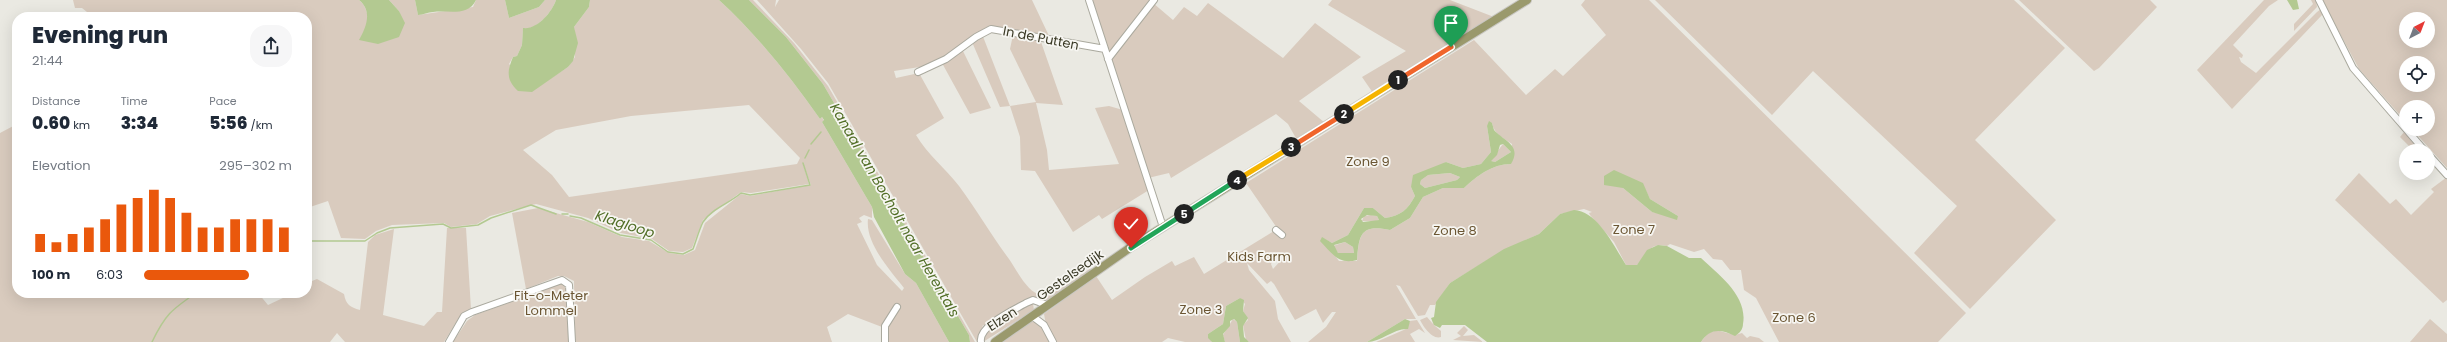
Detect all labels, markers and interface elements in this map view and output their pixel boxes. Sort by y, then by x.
pin [1434,6,1468,47]
icon: arrive [1440,12,1462,34]
north arrow [2399,12,2435,48]
map controls [2399,12,2435,180]
text: Evening run [32,20,168,51]
street label: In de Putten [1001,21,1081,55]
button: share [250,25,292,67]
text: 21:44 [32,51,63,70]
button: locate [2399,56,2435,92]
pin: 1 [1388,70,1408,90]
text: 1 [1396,72,1400,88]
text: Distance [32,93,80,109]
text: Time [121,93,147,109]
text: Pace [209,93,237,109]
water label: Kanaal van Bocholt naar Herentals [825,99,965,321]
button: + [2399,100,2435,136]
pin: 2 [1334,104,1354,124]
text: 2 [1341,106,1347,122]
text: 0.60 [32,111,70,135]
text: 3:34 [121,111,158,135]
text: 5:56 [209,111,248,135]
text: km [70,117,90,133]
text: /km [248,117,273,133]
pin: 3 [1281,137,1301,157]
text: 3 [1288,139,1294,155]
button: − [2399,144,2435,180]
park label: Zone 9 [1346,152,1390,171]
text: Elevation [32,156,91,175]
text: 295–302 m [219,156,292,175]
pin: 4 [1227,170,1247,190]
text: 4 [1233,172,1241,188]
pin: 5 [1174,204,1194,224]
water label: Klagloop [593,205,657,243]
text: 5 [1180,206,1188,222]
pin [1114,207,1148,248]
icon: check [1120,213,1142,235]
park label: Zone 7 [1613,220,1655,239]
park label: Zone 8 [1433,221,1477,240]
street label: Gestelsedijk [1033,245,1108,305]
park label: Kids Farm [1227,247,1291,266]
text: 100 m [32,265,70,284]
text: 6:03 [96,265,123,284]
park label: Fit-o-Meter Lommel [514,286,588,320]
park label: Zone 3 [1180,300,1222,319]
street label: Elzen [983,302,1021,336]
park label: Zone 6 [1772,308,1816,327]

